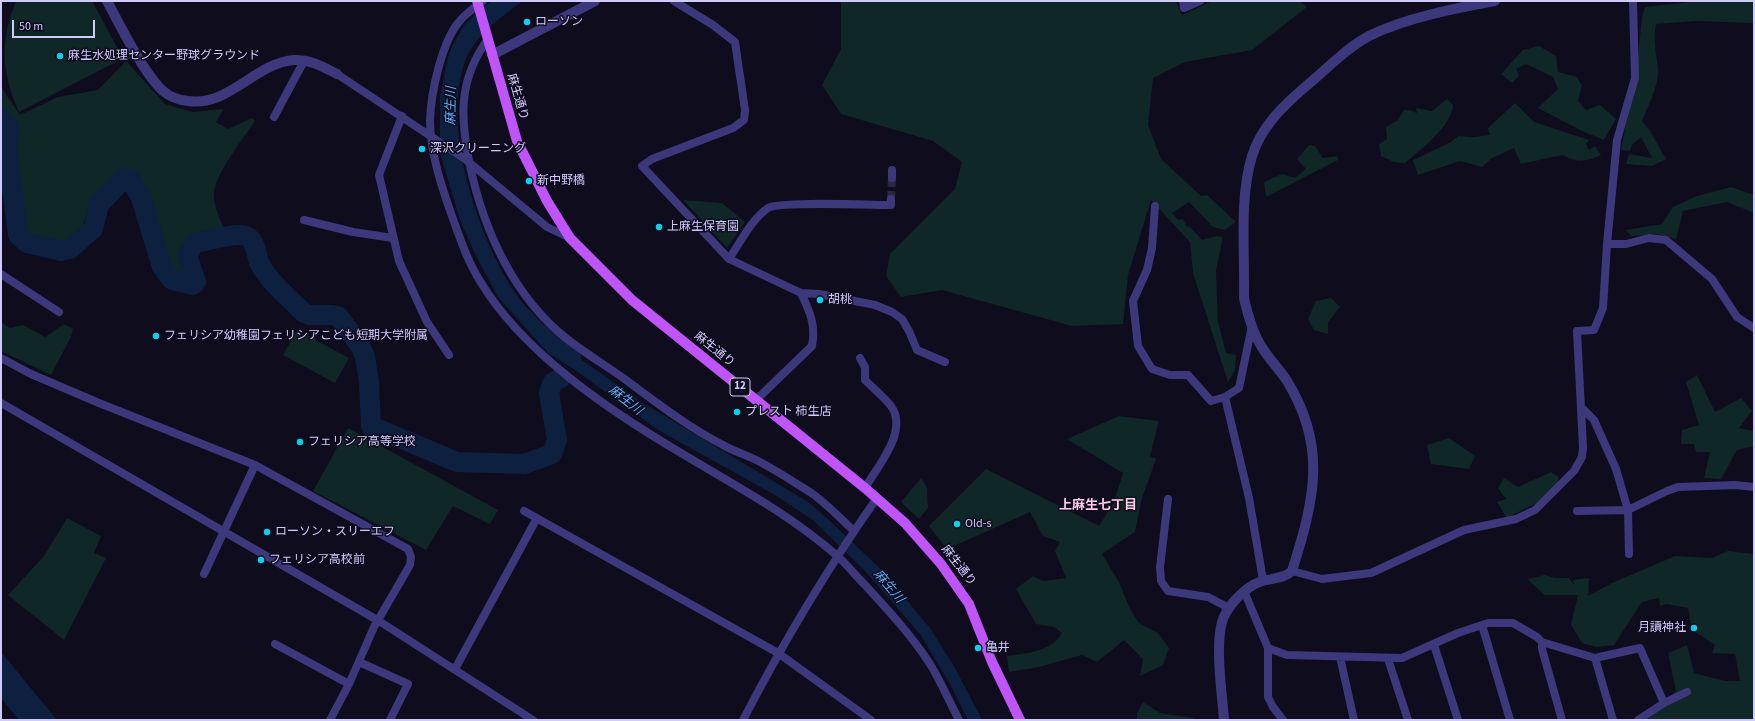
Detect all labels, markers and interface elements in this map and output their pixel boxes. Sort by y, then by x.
scale bar [14,12,97,38]
place label: ローソン [535,15,583,29]
marker: ローソン [522,17,532,27]
text: 50 m [19,18,43,35]
place label: 麻生水処理センター野球グラウンド [68,49,260,63]
marker: 麻生水処理センター野球グラウンド [55,51,65,61]
street label: 麻生通り [503,72,531,122]
water label: 麻生川 [444,86,460,126]
place label: 深沢クリーニング [430,142,526,156]
marker: 深沢クリーニング [417,144,427,154]
place label: 新中野橋 [537,174,585,188]
marker: 新中野橋 [524,176,534,186]
place label: 上麻生保育園 [667,220,739,234]
marker: 上麻生保育園 [654,222,664,232]
place label: 胡桃 [828,293,852,307]
marker: 胡桃 [815,295,825,305]
place label: フェリシア幼稚園フェリシアこども短期大学附属 [164,329,428,343]
street label: 麻生通り [691,329,737,371]
marker: フェリシア幼稚園フェリシアこども短期大学附属 [151,331,161,341]
road number: 12 [730,378,750,396]
water label: 麻生川 [605,383,645,419]
place label: プレスト 柿生店 [745,405,831,419]
marker: プレスト 柿生店 [732,407,742,417]
place label: フェリシア高等学校 [308,435,416,449]
marker: フェリシア高等学校 [295,437,305,447]
district label: 上麻生七丁目 [1059,498,1137,514]
place label: Old-s [965,517,991,531]
marker: Old-s [952,519,962,529]
place label: ローソン・スリーエフ [275,525,395,539]
marker: ローソン・スリーエフ [262,527,272,537]
street label: 麻生通り [938,543,978,589]
place label: フェリシア高校前 [269,553,365,567]
marker: フェリシア高校前 [256,555,266,565]
water label: 麻生川 [869,567,907,607]
place label: 月讀神社 [1638,621,1686,635]
marker: 月讀神社 [1689,623,1699,633]
place label: 亀井 [986,641,1010,655]
marker: 亀井 [973,643,983,653]

